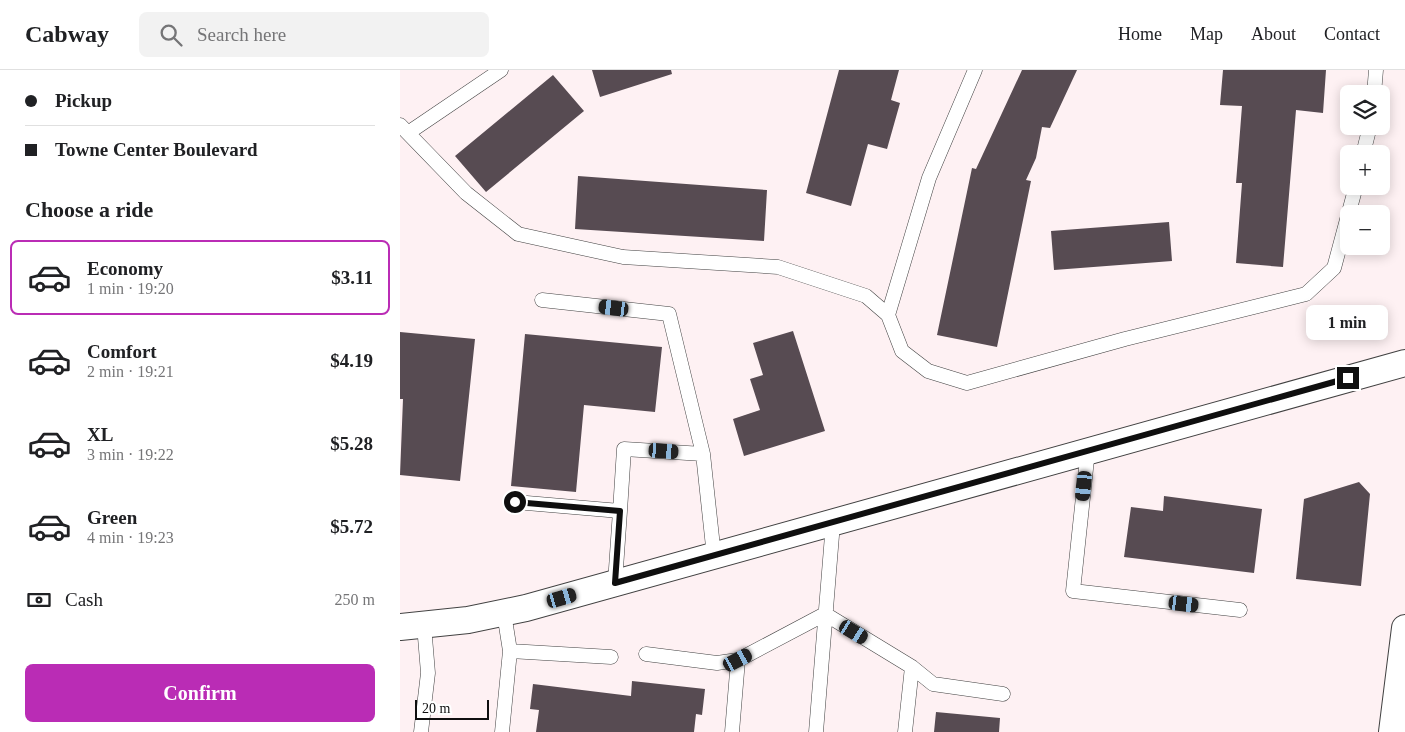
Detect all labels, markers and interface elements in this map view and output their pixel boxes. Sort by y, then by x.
search box [139,12,489,57]
text: Cabway [25,21,109,47]
icon: search [157,21,185,49]
text: Search here [197,24,286,45]
text: Home [1118,24,1162,44]
text: Map [1190,24,1223,44]
text: About [1251,24,1296,44]
text: Contact [1324,24,1380,44]
map controls [1340,85,1390,255]
button: layers [1340,85,1390,135]
text: Pickup [55,90,112,111]
text: Towne Center Boulevard [55,139,258,160]
button: + [1340,145,1390,195]
text: Choose a ride [25,197,153,222]
button: − [1340,205,1390,255]
icon: car [27,255,72,300]
text: Economy [87,258,163,279]
text: $3.11 [331,267,373,288]
text: 1 min · 19:20 [87,280,174,297]
car [598,299,629,317]
callout: 1 min [1307,306,1389,340]
text: 1 min [1328,314,1366,331]
icon: car [27,338,72,383]
text: Comfort [87,341,157,362]
text: $4.19 [330,350,373,371]
text: 2 min · 19:21 [87,363,174,380]
route end [1337,367,1359,389]
icon: car [27,421,72,466]
text: XL [87,424,113,445]
text: $5.28 [330,433,373,454]
car [648,442,679,460]
text: 3 min · 19:22 [87,446,174,463]
car [1074,470,1093,502]
route start [504,491,526,513]
icon: car [27,504,72,549]
text: Green [87,507,137,528]
text: $5.72 [330,516,373,537]
text: 4 min · 19:23 [87,529,174,546]
icon: cash [25,586,53,614]
car [545,587,578,609]
text: Cash [65,589,103,610]
text: 250 m [335,591,375,608]
car [1168,595,1199,613]
car [837,618,870,646]
car [721,646,754,674]
button: Confirm [25,664,375,722]
scale bar [415,697,489,720]
text: 20 m [422,701,450,716]

